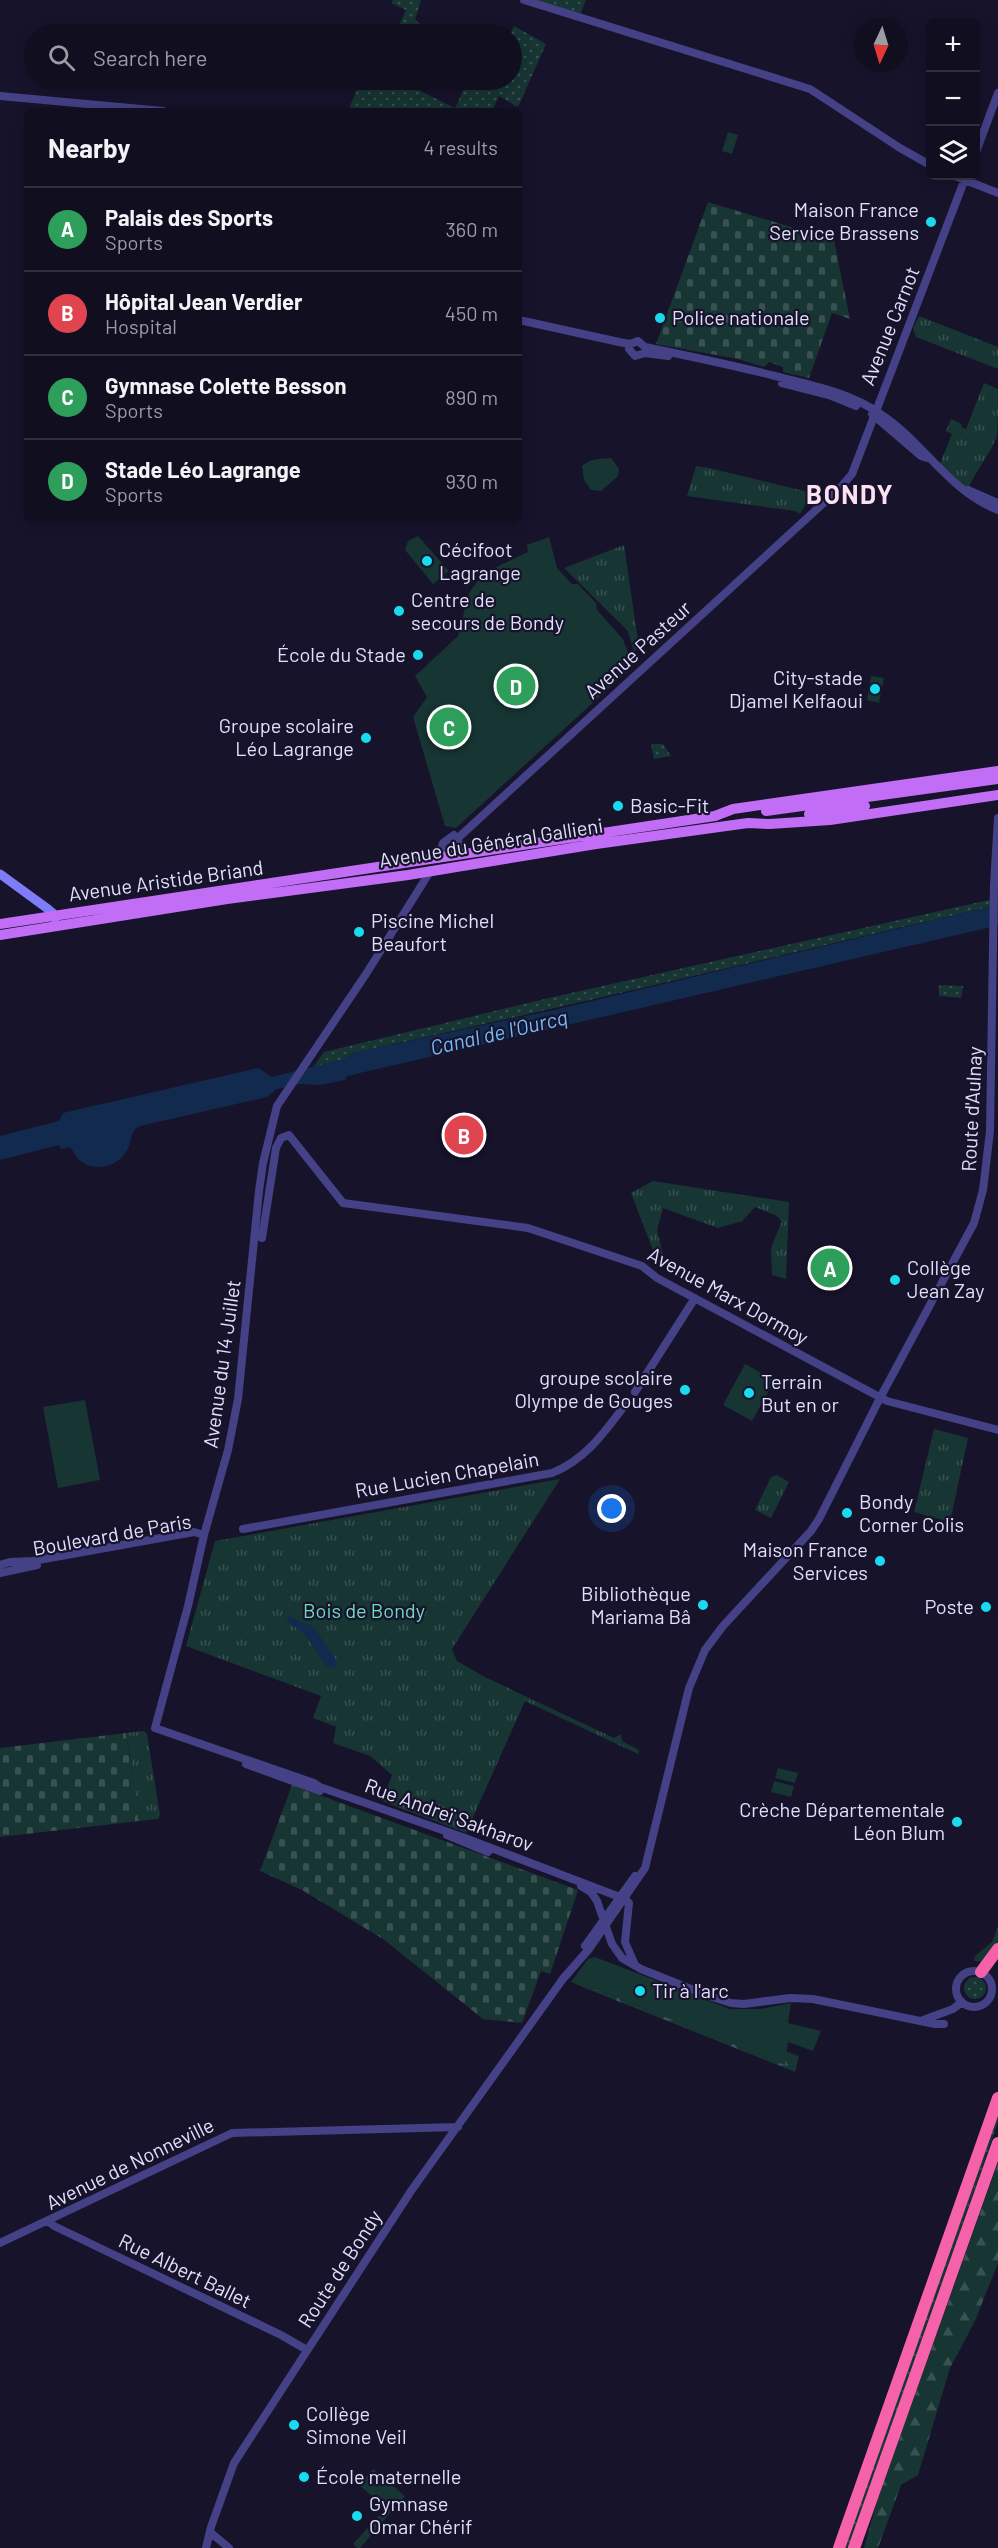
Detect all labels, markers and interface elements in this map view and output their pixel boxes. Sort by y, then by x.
north arrow [854,18,908,72]
map controls [926,18,980,180]
button: + [926,18,980,72]
search box [24,24,522,90]
icon: search [45,41,78,74]
text: Search here [93,44,207,70]
button: − [926,72,980,126]
button: layers [926,126,980,180]
text: Nearby [48,132,130,163]
text: 4 results [423,135,498,159]
place label: Maison France Service Brassens [769,197,919,244]
text: Palais des Sports [105,204,273,230]
marker: Maison France Service Brassens [924,215,938,229]
text: A [61,217,74,241]
text: 360 m [446,217,498,241]
text: Sports [105,230,163,254]
street label: Avenue Carnot [854,263,924,388]
text: Hôpital Jean Verdier [105,288,303,314]
text: B [61,301,74,325]
text: 450 m [445,301,498,325]
place label: Police nationale [672,305,810,329]
marker: Police nationale [653,311,667,325]
text: Hospital [105,314,177,338]
text: Gymnase Colette Besson [105,372,346,398]
text: C [61,385,74,409]
text: 890 m [445,385,498,409]
text: Sports [105,398,163,422]
text: Stade Léo Lagrange [105,456,301,482]
text: D [61,469,74,493]
text: 930 m [445,469,498,493]
district label: BONDY [806,478,894,509]
text: Sports [105,482,163,506]
place label: Cécifoot Lagrange [439,537,521,584]
marker: Cécifoot Lagrange [420,554,434,568]
place label: Centre de secours de Bondy [411,587,564,634]
street label: Avenue Pasteur [579,595,695,703]
marker: Centre de secours de Bondy [392,604,406,618]
place label: École du Stade [277,642,406,666]
marker: École du Stade [411,648,425,662]
pin: D [496,664,536,708]
place label: City-stade Djamel Kelfaoui [729,665,863,712]
marker: City-stade Djamel Kelfaoui [868,682,882,696]
pin: C [430,704,468,750]
place label: Groupe scolaire Léo Lagrange [219,713,354,760]
marker: Groupe scolaire Léo Lagrange [359,731,373,745]
place label: Basic-Fit [630,793,709,817]
marker: Basic-Fit [611,799,625,813]
street label: Avenue du Général Gallieni [377,812,605,872]
street label: Avenue Aristide Briand [67,854,265,906]
place label: Piscine Michel Beaufort [371,908,494,955]
marker: Piscine Michel Beaufort [352,925,366,939]
water label: Canal de l'Ourcq [428,1004,570,1059]
street label: Route d'Aulnay [956,1046,986,1172]
pin: B [444,1112,484,1158]
street label: Avenue Marx Dormoy [644,1241,813,1349]
pin: A [810,1246,850,1290]
place label: Collège Jean Zay [907,1255,984,1302]
marker: Collège Jean Zay [888,1273,902,1287]
street label: Avenue du 14 Juillet [197,1278,245,1450]
place label: groupe scolaire Olympe de Gouges [514,1365,673,1412]
place label: Terrain But en or [761,1369,839,1416]
marker: groupe scolaire Olympe de Gouges [678,1383,692,1397]
marker: Terrain But en or [742,1386,756,1400]
street label: Rue Lucien Chapelain [353,1446,541,1502]
place label: Bondy Corner Colis [859,1489,964,1536]
your location [597,1494,626,1523]
marker: Bondy Corner Colis [840,1506,854,1520]
street label: Boulevard de Paris [31,1508,193,1560]
place label: Maison France Services [743,1537,868,1584]
marker: Maison France Services [873,1554,887,1568]
place label: Bibliothèque Mariama Bâ [581,1581,691,1628]
place label: Poste [924,1594,974,1618]
park label: Bois de Bondy [303,1598,425,1622]
marker: Bibliothèque Mariama Bâ [696,1598,710,1612]
marker: Poste [979,1600,993,1614]
street label: Rue Andreï Sakharov [362,1772,537,1856]
place label: Crèche Départementale Léon Blum [739,1797,945,1844]
marker: Crèche Départementale Léon Blum [950,1815,964,1829]
place label: Tir à l'arc [652,1978,729,2002]
marker: Tir à l'arc [633,1984,647,1998]
street label: Avenue de Nonneville [42,2112,217,2214]
street label: Route de Bondy [292,2205,386,2332]
street label: Rue Albert Ballet [115,2228,256,2313]
place label: Collège Simone Veil [306,2401,407,2448]
marker: Collège Simone Veil [287,2418,301,2432]
place label: École maternelle [316,2464,461,2488]
marker: École maternelle [297,2470,311,2484]
place label: Gymnase Omar Chérif [369,2491,472,2538]
marker: Gymnase Omar Chérif [350,2509,364,2523]

